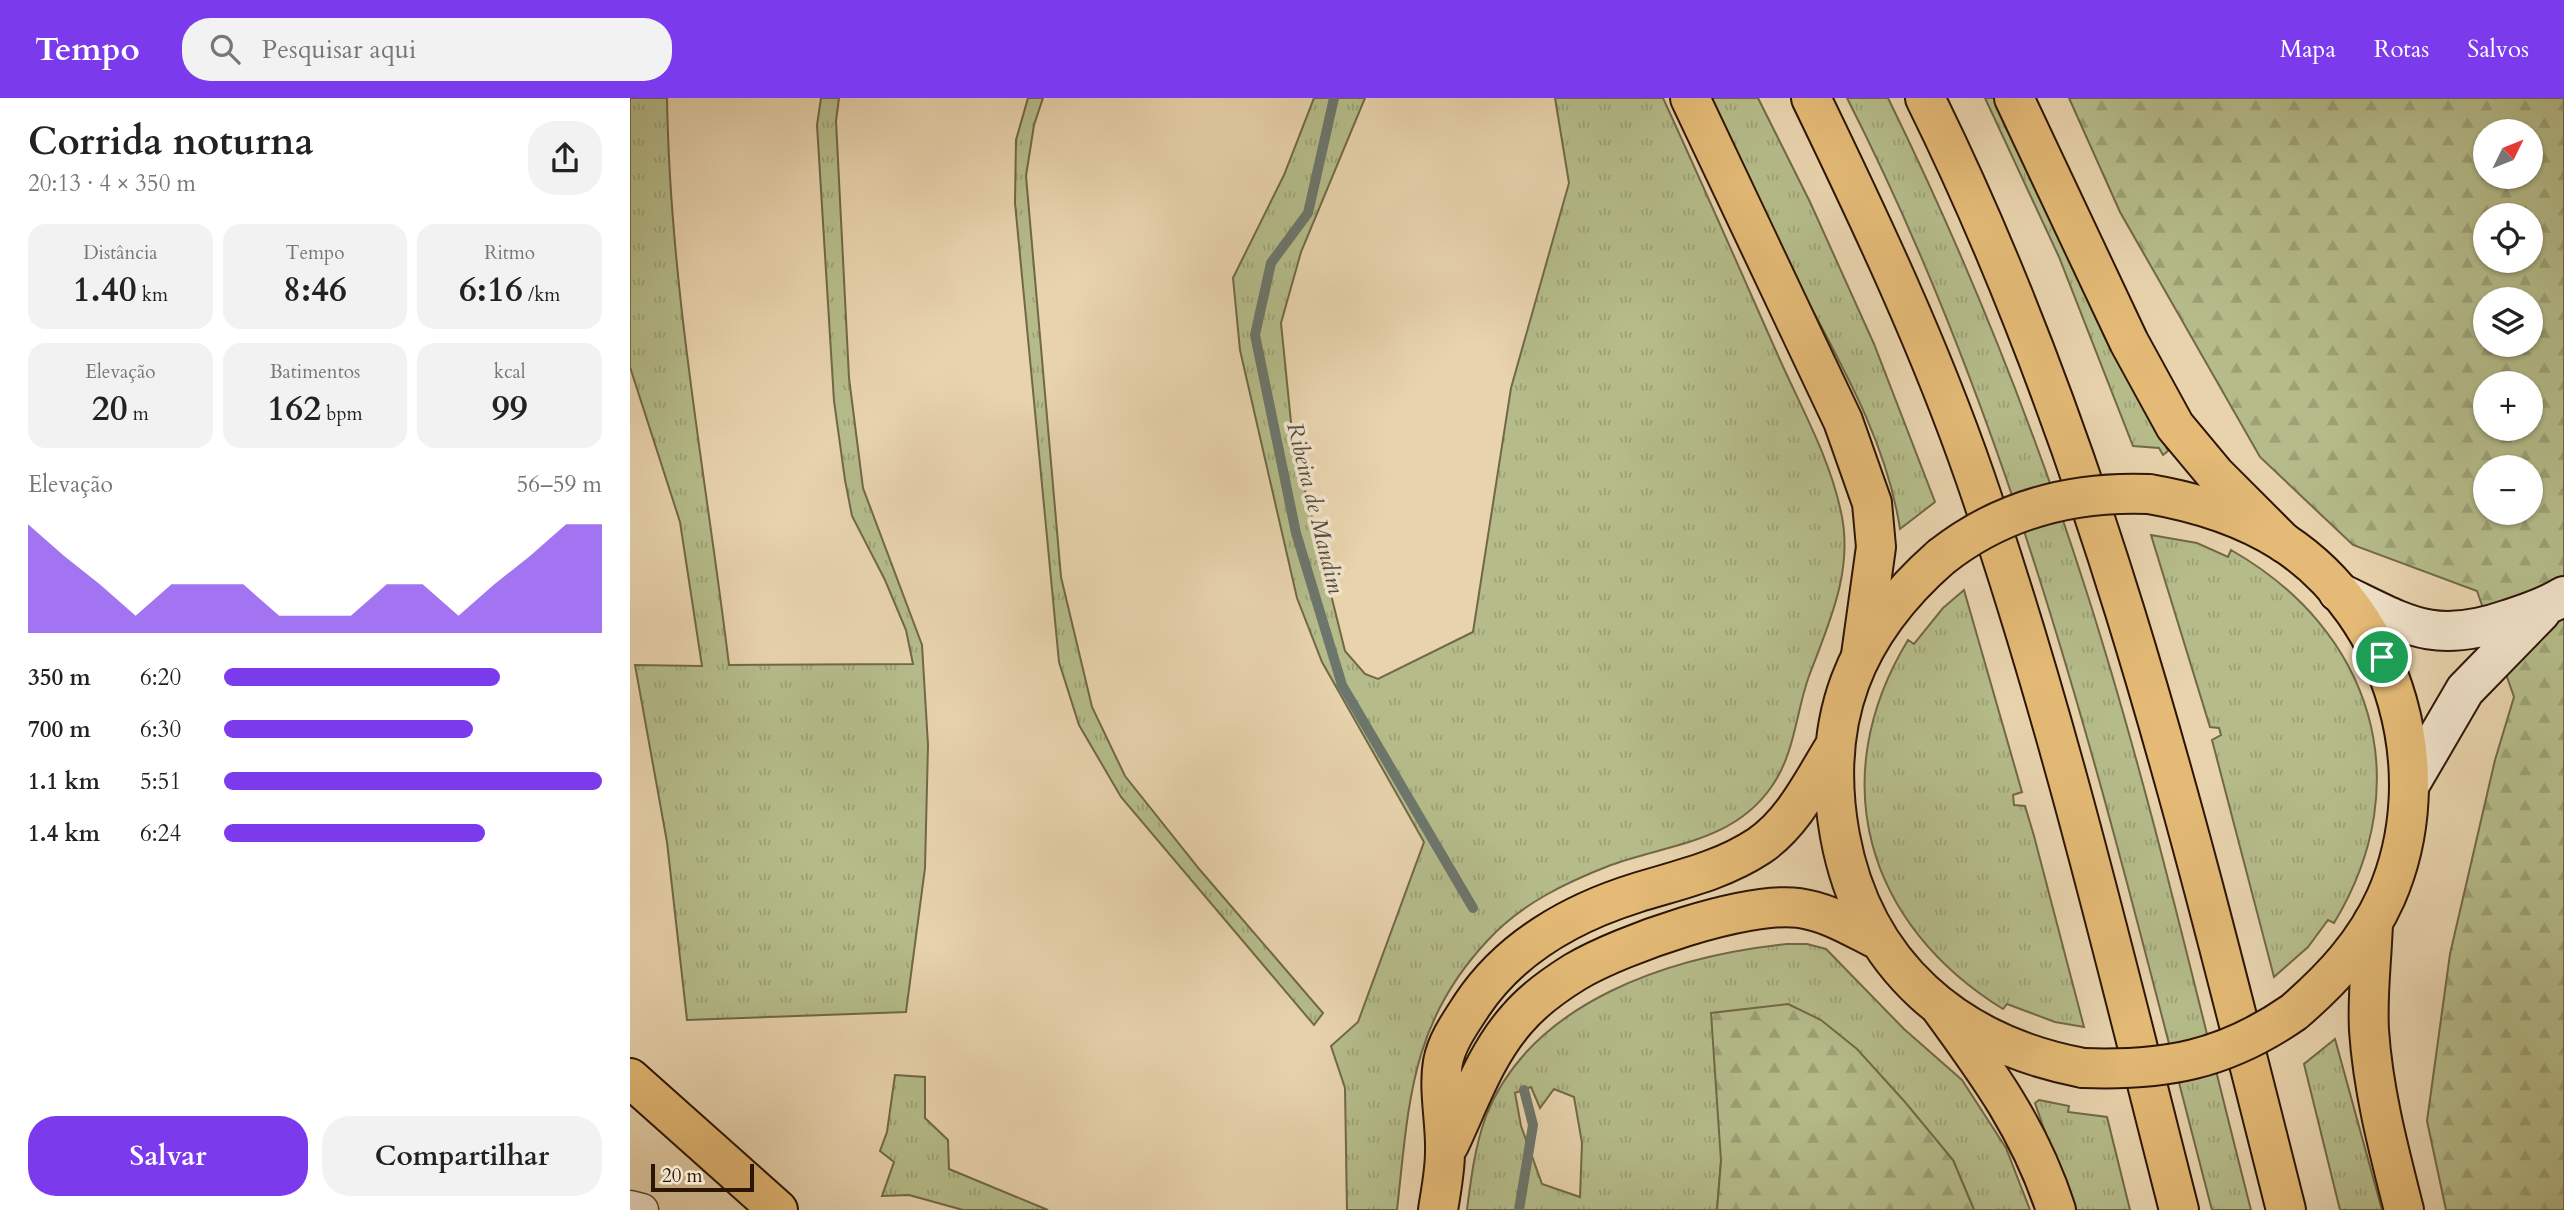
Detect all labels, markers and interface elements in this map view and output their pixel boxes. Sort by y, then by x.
search box [182,18,672,81]
text: Tempo [35,27,140,72]
icon: search [206,30,244,68]
text: Pesquisar aqui [262,32,416,67]
text: Mapa [2280,33,2336,66]
text: Rotas [2374,33,2429,66]
text: Salvos [2467,33,2529,66]
text: Corrida noturna [28,116,314,168]
north arrow [2473,119,2543,189]
map controls [2473,119,2543,525]
button: share [528,121,602,195]
text: 20:13 · 4 × 350 m [28,168,196,199]
button: locate [2473,203,2543,273]
text: Distância [83,240,158,266]
text: Tempo [285,240,345,266]
text: Ritmo [484,240,535,266]
text: 1.40 [73,266,137,314]
text: 8:46 [283,266,347,314]
text: 6:16 [459,266,523,314]
text: km [137,282,168,308]
text: /km [523,282,560,308]
button: layers [2473,287,2543,357]
text: Elevação [85,359,155,385]
text: Batimentos [270,359,360,385]
text: kcal [494,359,526,385]
button: + [2473,371,2543,441]
text: 20 [92,385,128,433]
text: 162 [267,385,321,433]
text: 99 [492,385,528,433]
text: m [128,401,149,427]
text: bpm [321,401,363,427]
water label: Ribeira de Mandim [1279,419,1352,598]
button: − [2473,455,2543,525]
text: Elevação [28,469,113,500]
text: 56–59 m [517,469,602,500]
pin [2352,627,2412,687]
icon: arrive [2363,638,2401,676]
text: 350 m [28,662,91,693]
text: 6:20 [140,662,181,693]
text: 700 m [28,714,91,745]
text: 6:30 [140,714,181,745]
text: 1.1 km [28,766,100,797]
text: 5:51 [140,766,181,797]
text: 1.4 km [28,818,100,849]
text: 6:24 [140,818,181,849]
button: Salvar [28,1116,308,1196]
button: Compartilhar [322,1116,602,1196]
scale bar [651,1161,754,1193]
text: 20 m [662,1163,703,1189]

